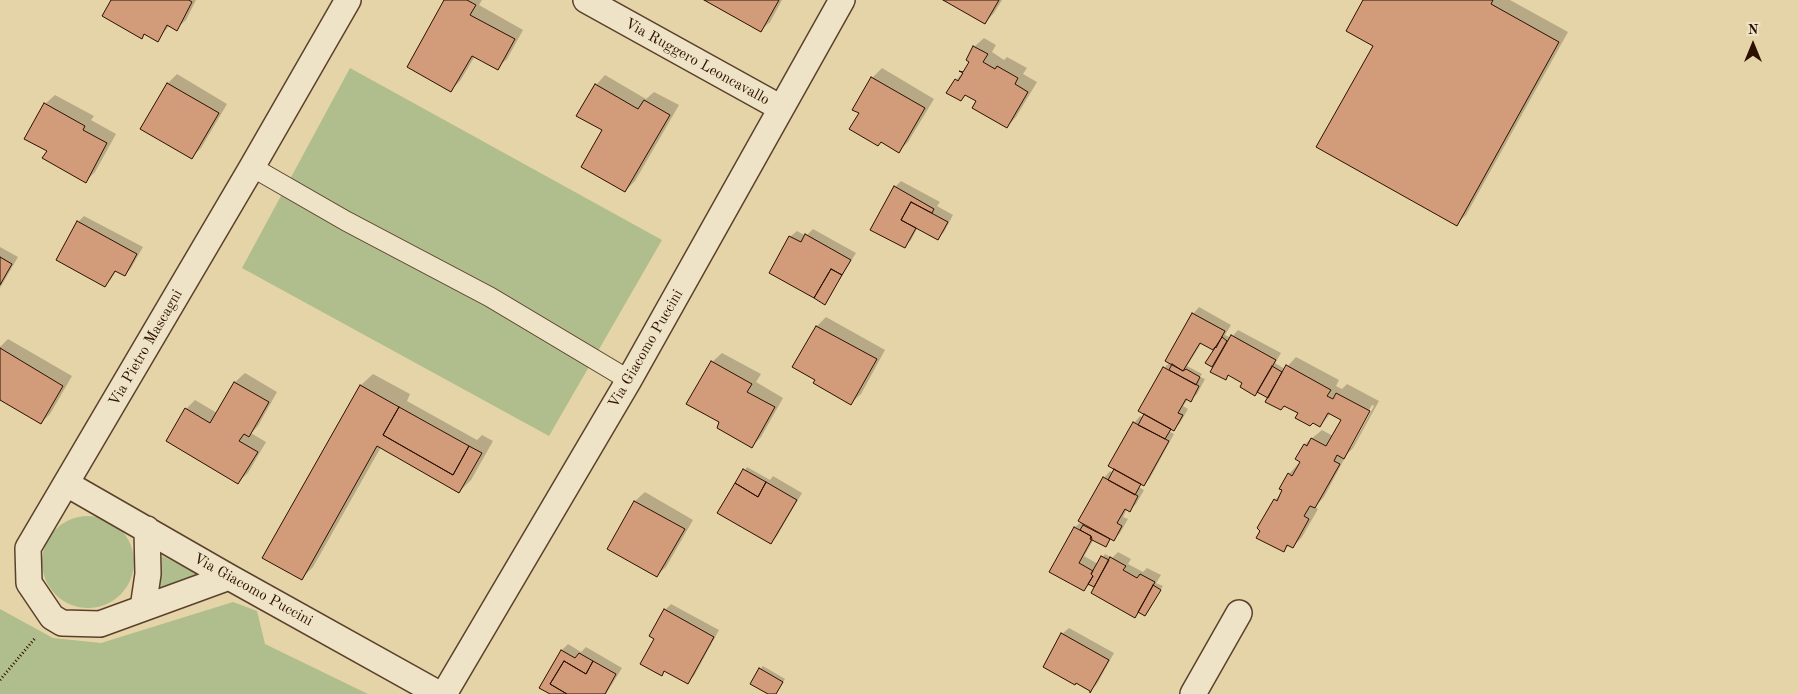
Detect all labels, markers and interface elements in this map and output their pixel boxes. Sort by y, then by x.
street label: Via Ruggero Leoncavallo [622,15,772,109]
north arrow [1728,20,1778,70]
text: N [1748,23,1758,37]
street label: Via Pietro Mascagni [105,287,187,409]
street label: Via Giacomo Puccini [605,287,687,411]
street label: Via Giacomo Puccini [190,550,316,630]

